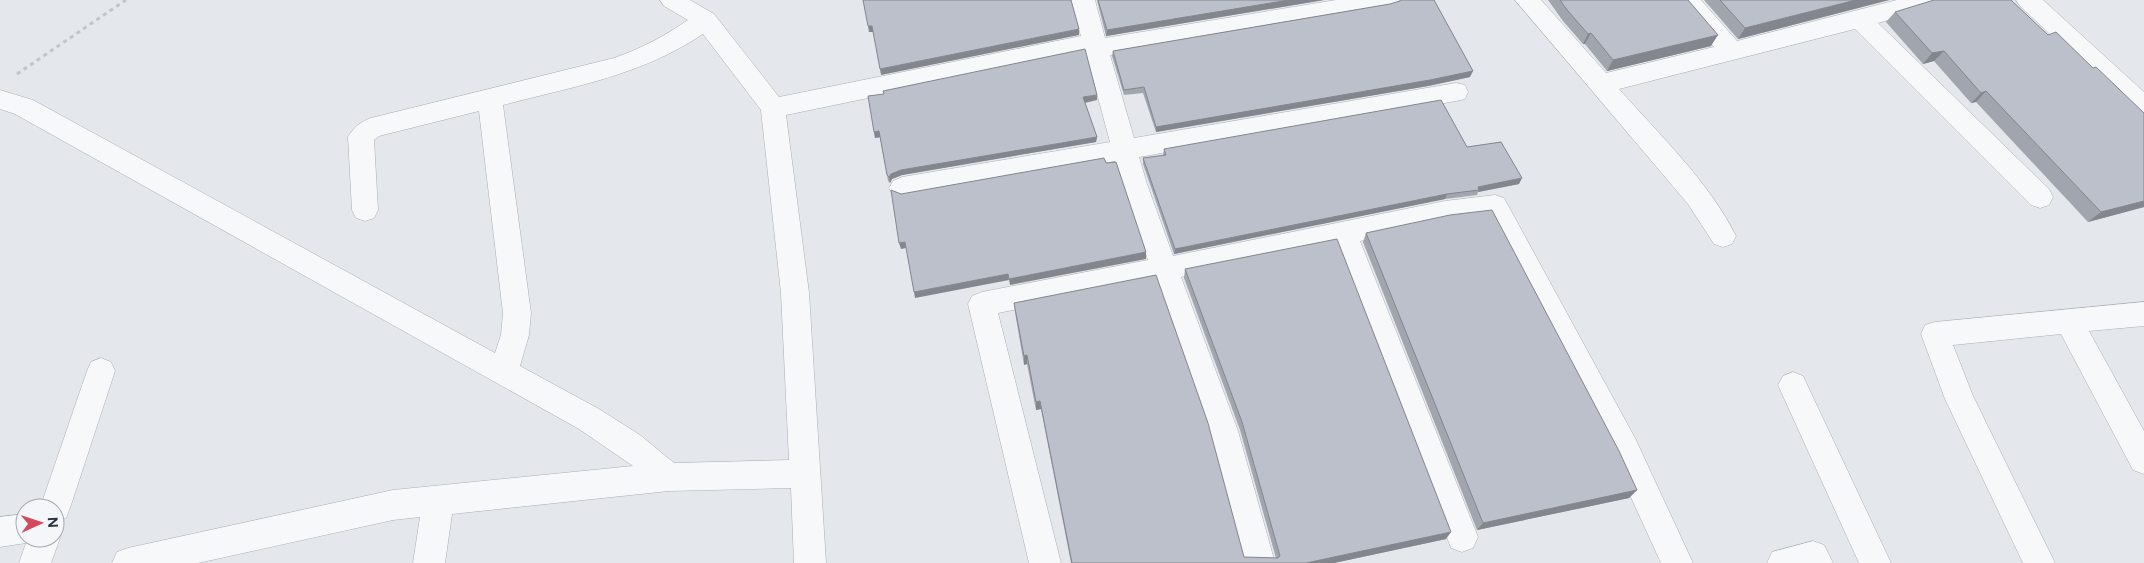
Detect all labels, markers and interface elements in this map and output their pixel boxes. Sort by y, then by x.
north arrow [15,498,65,548]
text: N [44,516,61,528]

